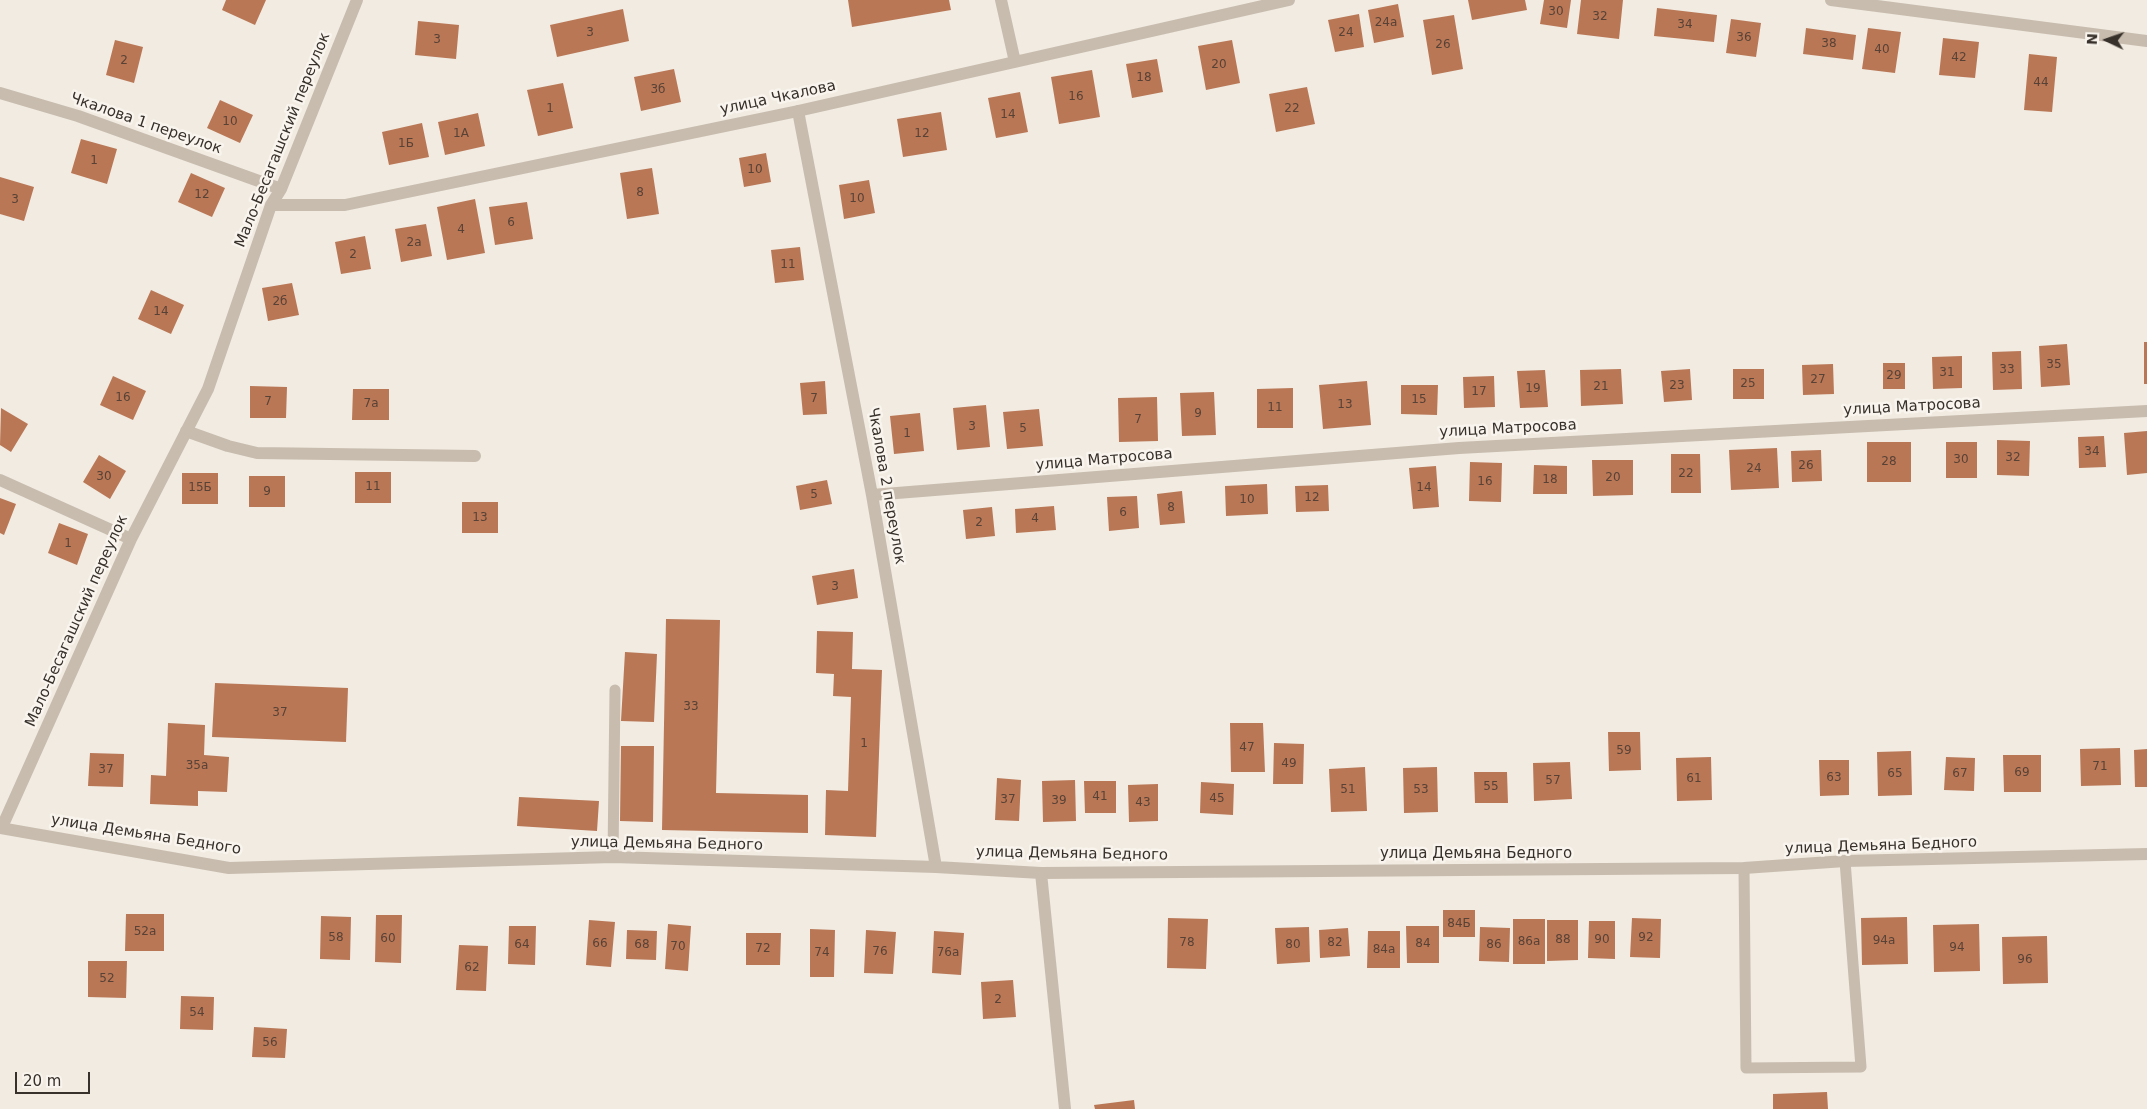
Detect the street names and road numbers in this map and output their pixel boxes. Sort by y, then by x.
street label: Мало-Бесагашский переулок [232,30,334,250]
street label: улица Чкалова [719,77,837,119]
street label: Чкалова 1 переулок [68,90,224,158]
street label: улица Матросова [1843,394,1981,420]
street label: Чкалова 2 переулок [863,406,909,566]
street label: улица Матросова [1439,416,1577,442]
street label: улица Матросова [1035,445,1173,475]
street label: Мало-Бесагашский переулок [22,512,132,730]
street label: улица Демьяна Бедного [50,811,242,859]
street label: улица Демьяна Бедного [571,833,763,855]
street label: улица Демьяна Бедного [1785,834,1977,858]
street label: улица Демьяна Бедного [976,843,1168,865]
street label: улица Демьяна Бедного [1380,845,1572,863]

